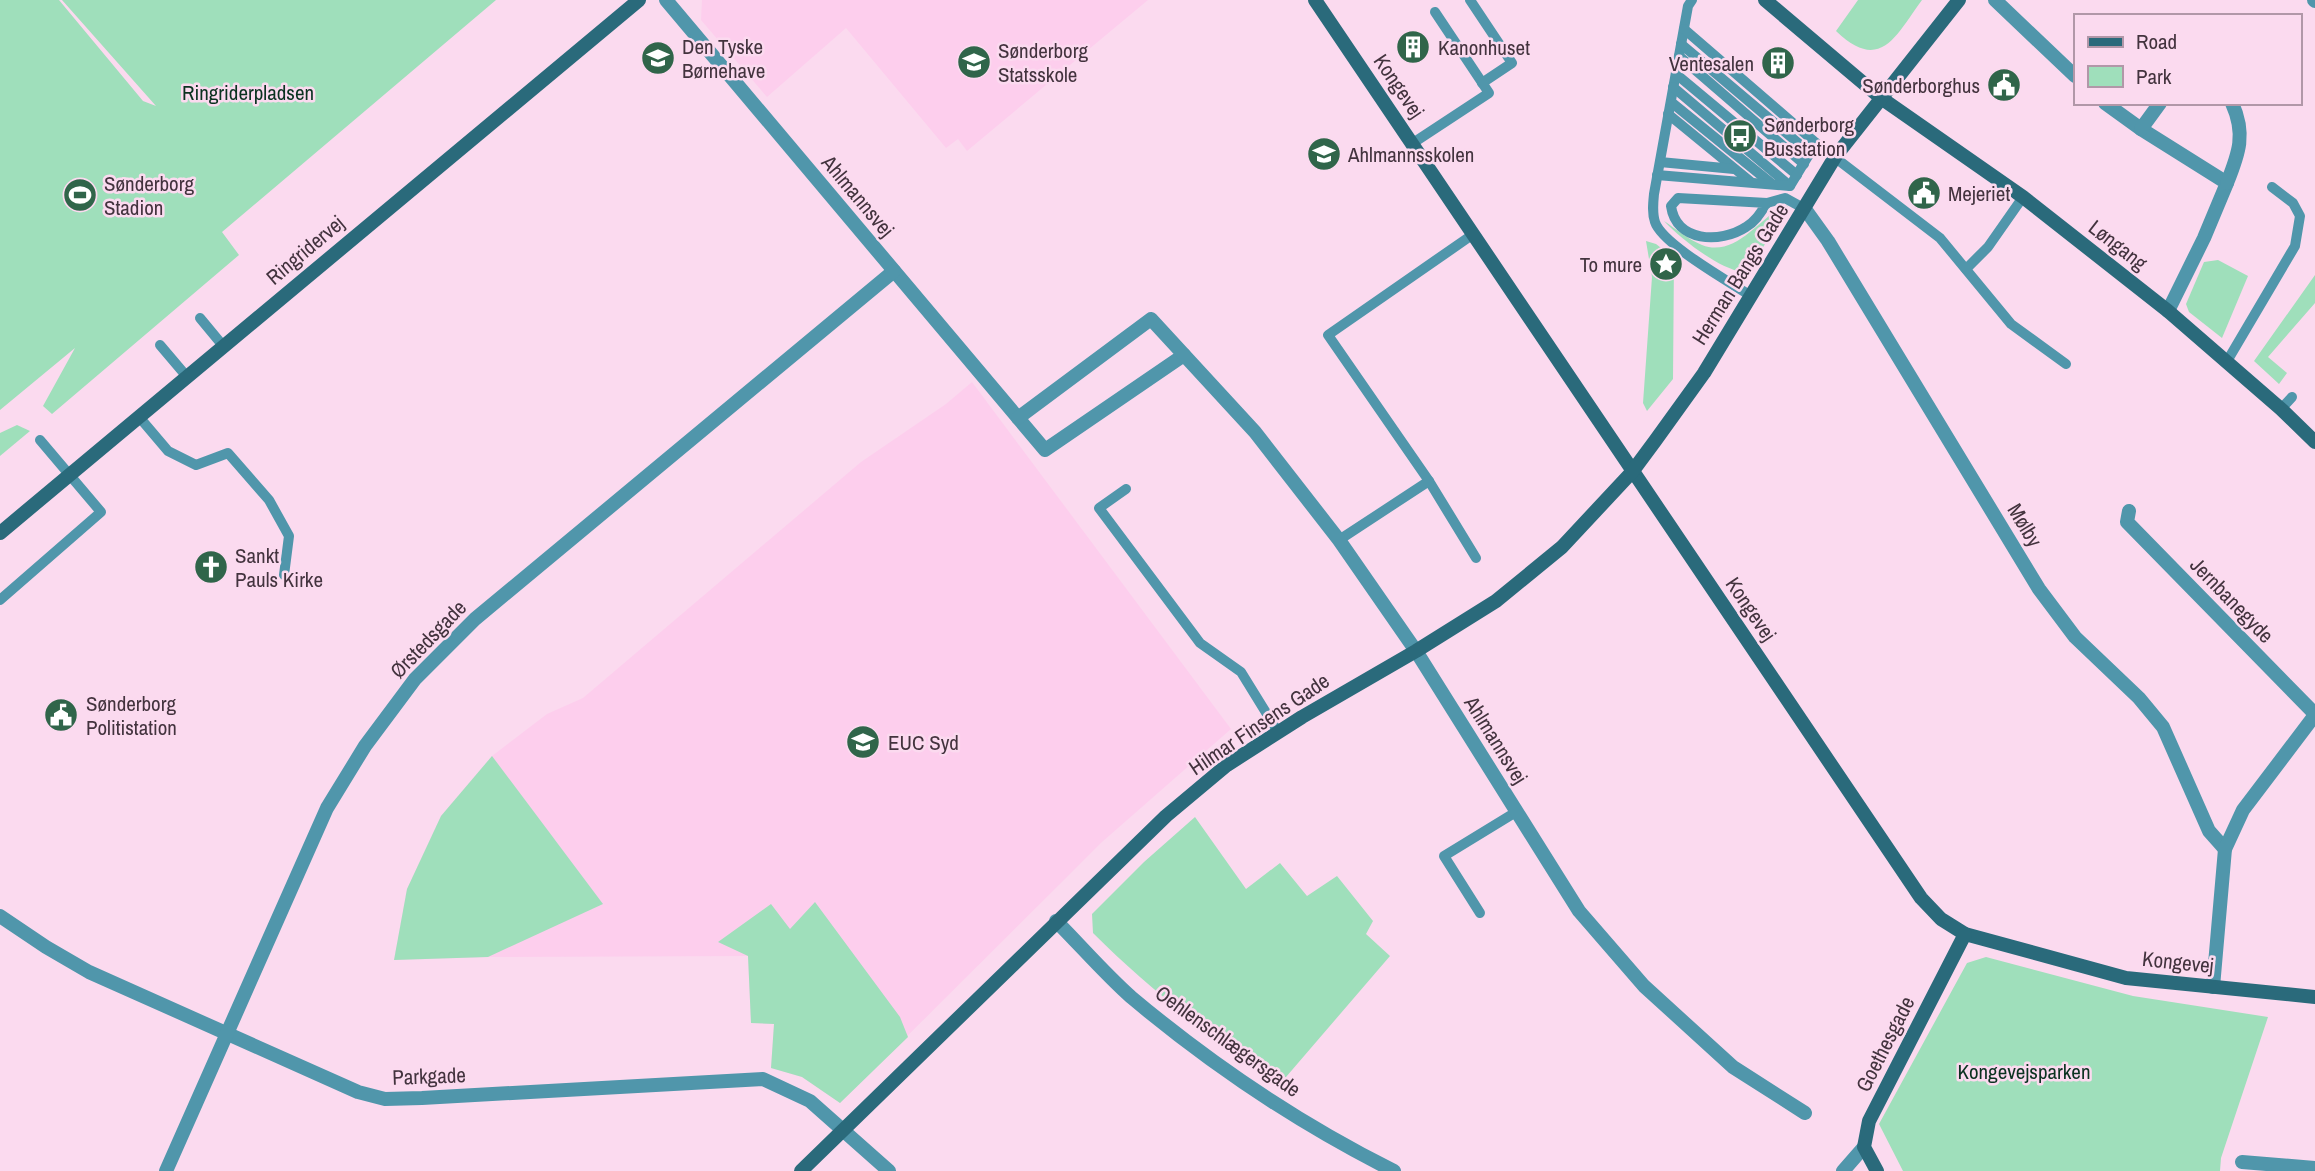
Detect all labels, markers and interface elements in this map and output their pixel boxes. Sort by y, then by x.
legend [2074,14,2301,105]
text: Road [2136,27,2177,56]
building icon: Kanonhuset [1394,28,1432,66]
place label: Den Tyske Børnehave [682,32,765,85]
place label: Kanonhuset [1438,33,1530,62]
place label: Sønderborg Statsskole [998,36,1088,89]
school or university icon: Den Tyske Børnehave [639,39,677,77]
school or university icon: Sønderborg Statsskole [955,43,993,81]
building icon: Ventesalen [1759,44,1797,82]
street label: Kongevej [1367,48,1431,124]
place label: Ventesalen [1669,49,1754,78]
text: Park [2136,62,2172,91]
public building icon: Sønderborghus [1985,66,2023,104]
place label: Sønderborghus [1862,71,1980,100]
park label: Ringriderpladsen [182,78,314,107]
place label: Sønderborg Busstation [1764,110,1854,163]
bus stop icon: Sønderborg Busstation [1721,117,1759,155]
school or university icon: Ahlmannsskolen [1305,135,1343,173]
place label: Ahlmannsskolen [1347,140,1474,169]
street label: Ahlmannsvej [815,148,901,243]
place label: Sønderborg Stadion [104,169,194,222]
public building icon: Mejeriet [1905,174,1943,212]
sports icon: Sønderborg Stadion [61,176,99,214]
place label: Mejeriet [1948,179,2010,208]
street label: Herman Bangs Gade [1685,198,1795,350]
street label: Ringridervej [260,209,350,291]
street label: Løngang [2083,213,2154,277]
place icon: To mure [1647,245,1685,283]
place label: To mure [1580,250,1642,279]
street label: Mølby [2001,498,2049,552]
place label: Sankt Pauls Kirke [235,541,323,594]
church icon: Sankt Pauls Kirke [192,548,230,586]
street label: Jernbanegyde [2184,551,2280,649]
street label: Kongevej [1719,571,1783,647]
street label: Ørstedsgade [383,593,473,685]
street label: Hilmar Finsens Gade [1183,666,1335,782]
place label: Sønderborg Politistation [86,689,177,742]
street label: Ahlmannsvej [1457,690,1534,789]
public building icon: Sønderborg Politistation [42,696,80,734]
school or university icon: EUC Syd [844,723,882,761]
place label: EUC Syd [888,728,959,757]
street label: Kongevej [2141,944,2215,980]
street label: Oehlenschlægersgade [1149,978,1307,1104]
street label: Goethesgade [1849,991,1921,1097]
park label: Kongevejsparken [1957,1057,2091,1086]
street label: Parkgade [392,1060,466,1092]

